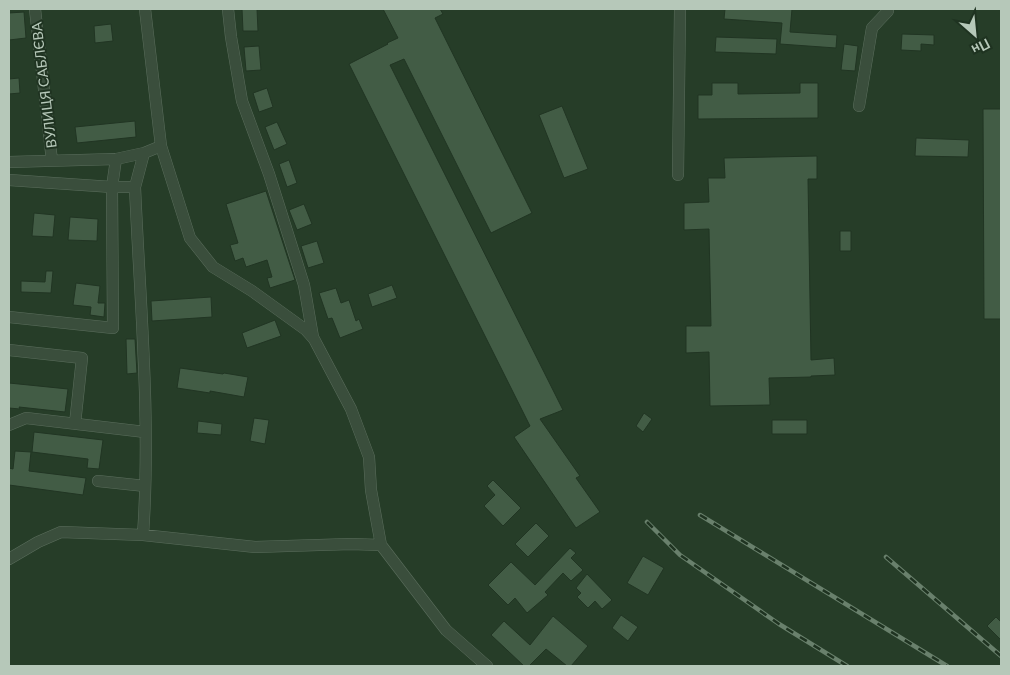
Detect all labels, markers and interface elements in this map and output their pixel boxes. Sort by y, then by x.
north arrow [950,10,1000,60]
street label: ВУЛИЦЯ САБЛЄВА [27,20,60,149]
text: Пн [969,35,993,59]

